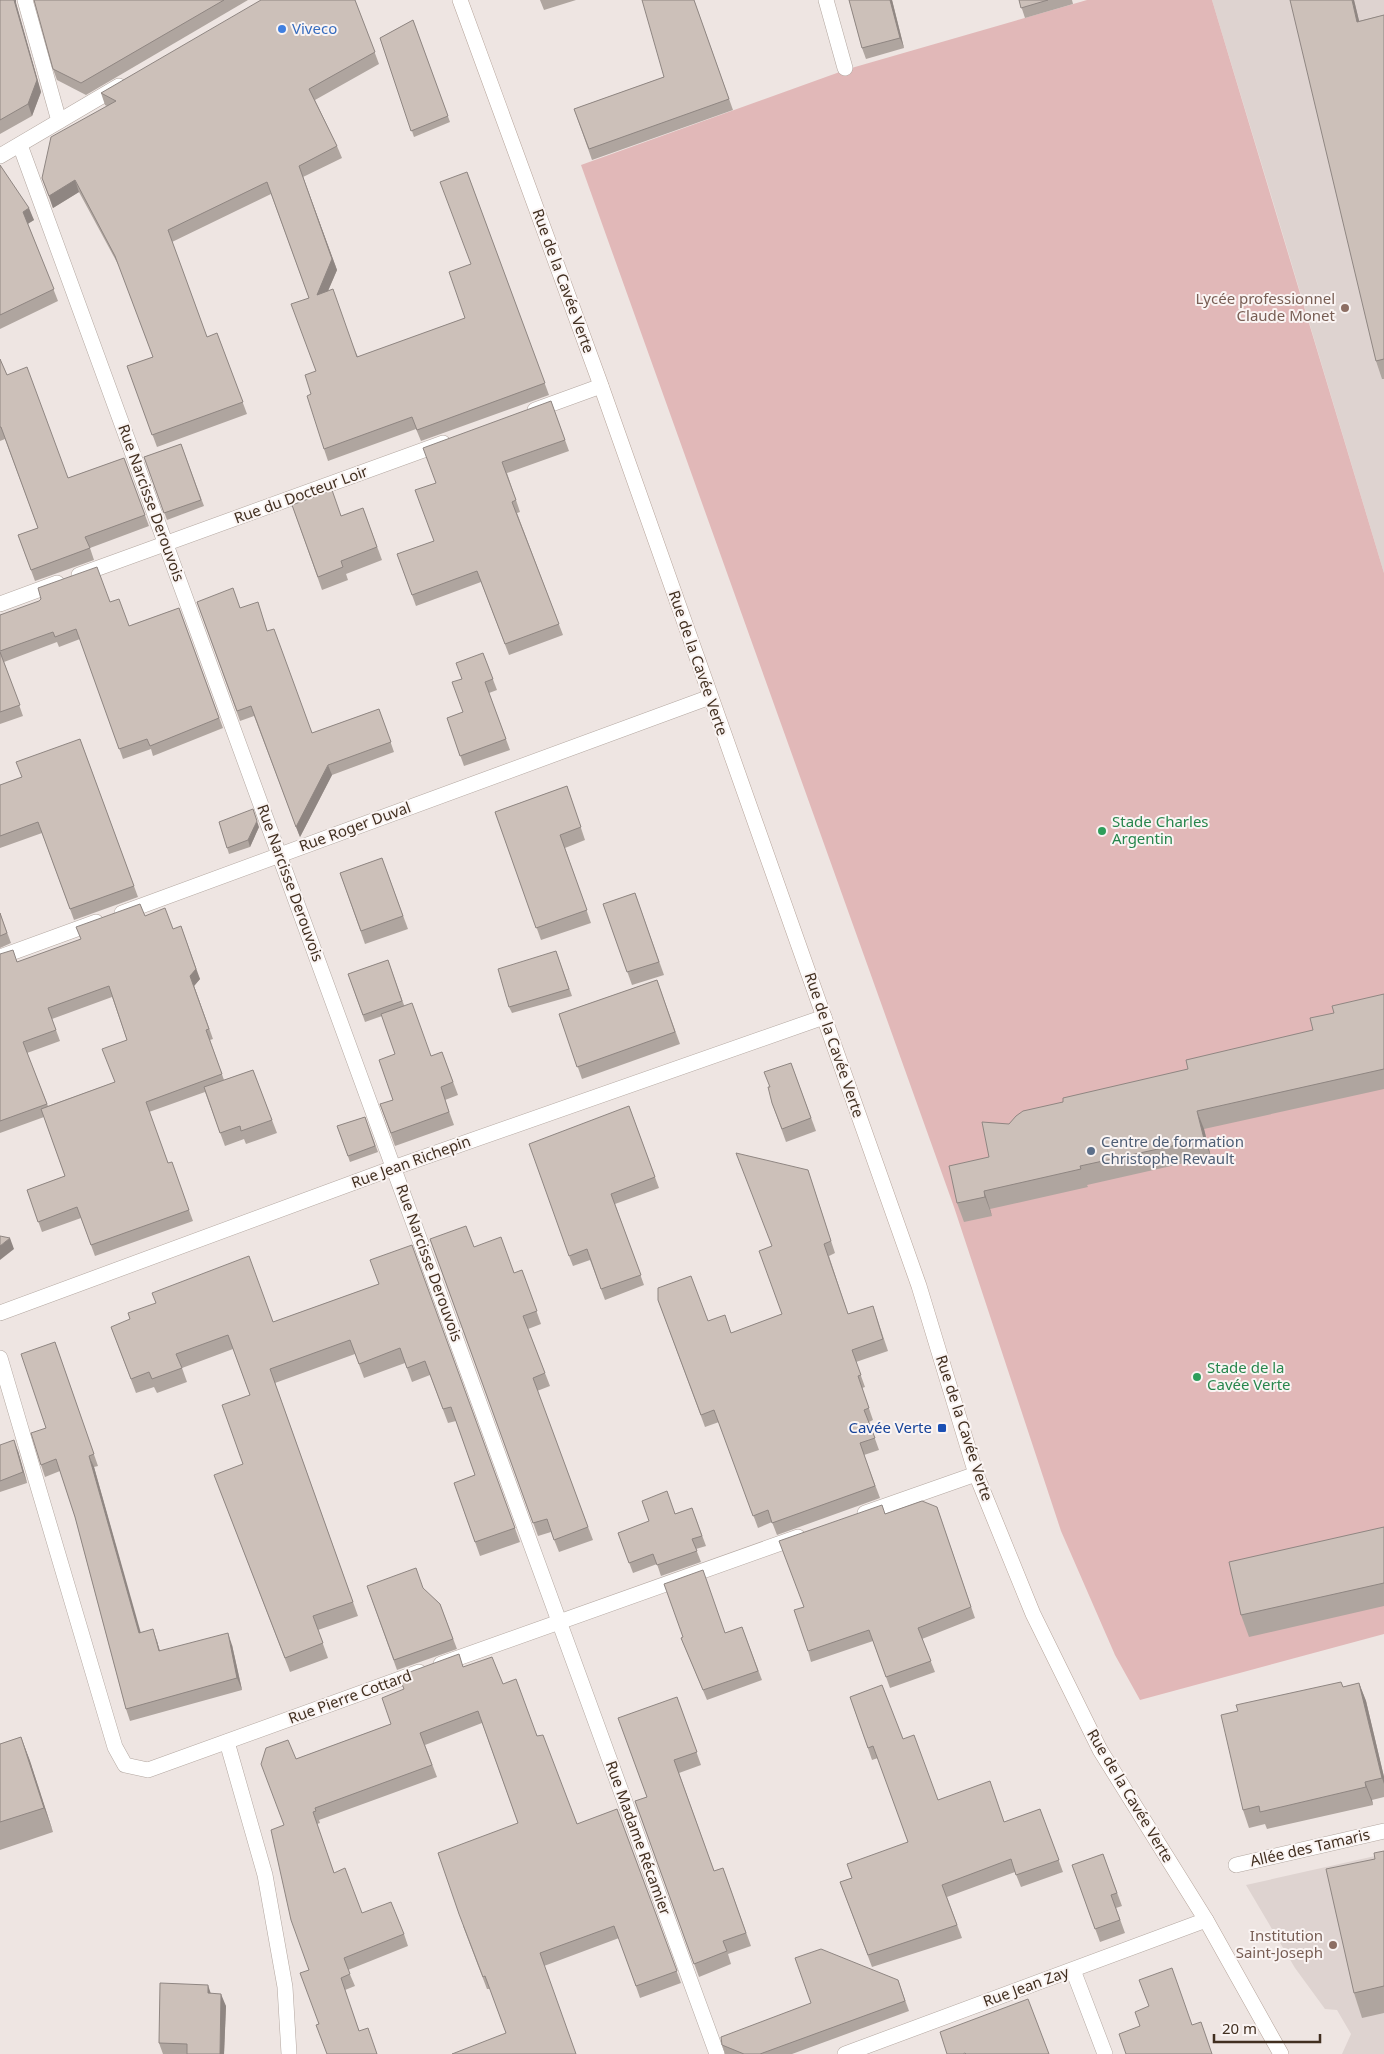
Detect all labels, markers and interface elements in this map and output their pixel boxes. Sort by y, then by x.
place label: Viveco [292,18,337,38]
marker: Viveco [276,23,288,35]
street label: Rue de la Cavée Verte [528,206,599,356]
place label: Lycée professionnel Claude Monet [1195,288,1336,325]
marker: Lycée professionnel Claude Monet [1339,302,1351,314]
street label: Rue Narcisse Derouvois [114,421,190,584]
street label: Rue du Docteur Loir [231,461,370,528]
street label: Rue de la Cavée Verte [665,587,733,738]
street label: Rue Roger Duval [296,797,413,856]
street label: Rue Narcisse Derouvois [253,801,329,964]
place label: Stade Charles Argentin [1112,811,1209,848]
marker: Stade Charles Argentin [1096,825,1108,837]
street label: Rue de la Cavée Verte [801,969,869,1120]
street label: Rue Jean Richepin [348,1130,473,1192]
place label: Centre de formation Christophe Revault [1101,1131,1244,1168]
marker: Centre de formation Christophe Revault [1085,1145,1097,1157]
street label: Rue Narcisse Derouvois [392,1181,468,1344]
street label: Rue de la Cavée Verte [932,1352,998,1503]
place label: Stade de la Cavée Verte [1207,1357,1291,1394]
marker: Stade de la Cavée Verte [1191,1371,1203,1383]
place label: Cavée Verte [848,1417,932,1437]
marker: Cavée Verte [936,1422,948,1434]
street label: Rue Pierre Cottard [285,1664,414,1728]
street label: Rue de la Cavée Verte [1083,1725,1179,1866]
street label: Rue Madame Récamier [602,1758,676,1918]
street label: Allée des Tamaris [1248,1824,1372,1871]
place label: Institution Saint-Joseph [1236,1925,1323,1962]
marker: Institution Saint-Joseph [1327,1939,1339,1951]
street label: Rue Jean Zay [980,1961,1072,2011]
scale bar [1214,2012,1320,2044]
text: 20 m [1222,2018,1257,2038]

